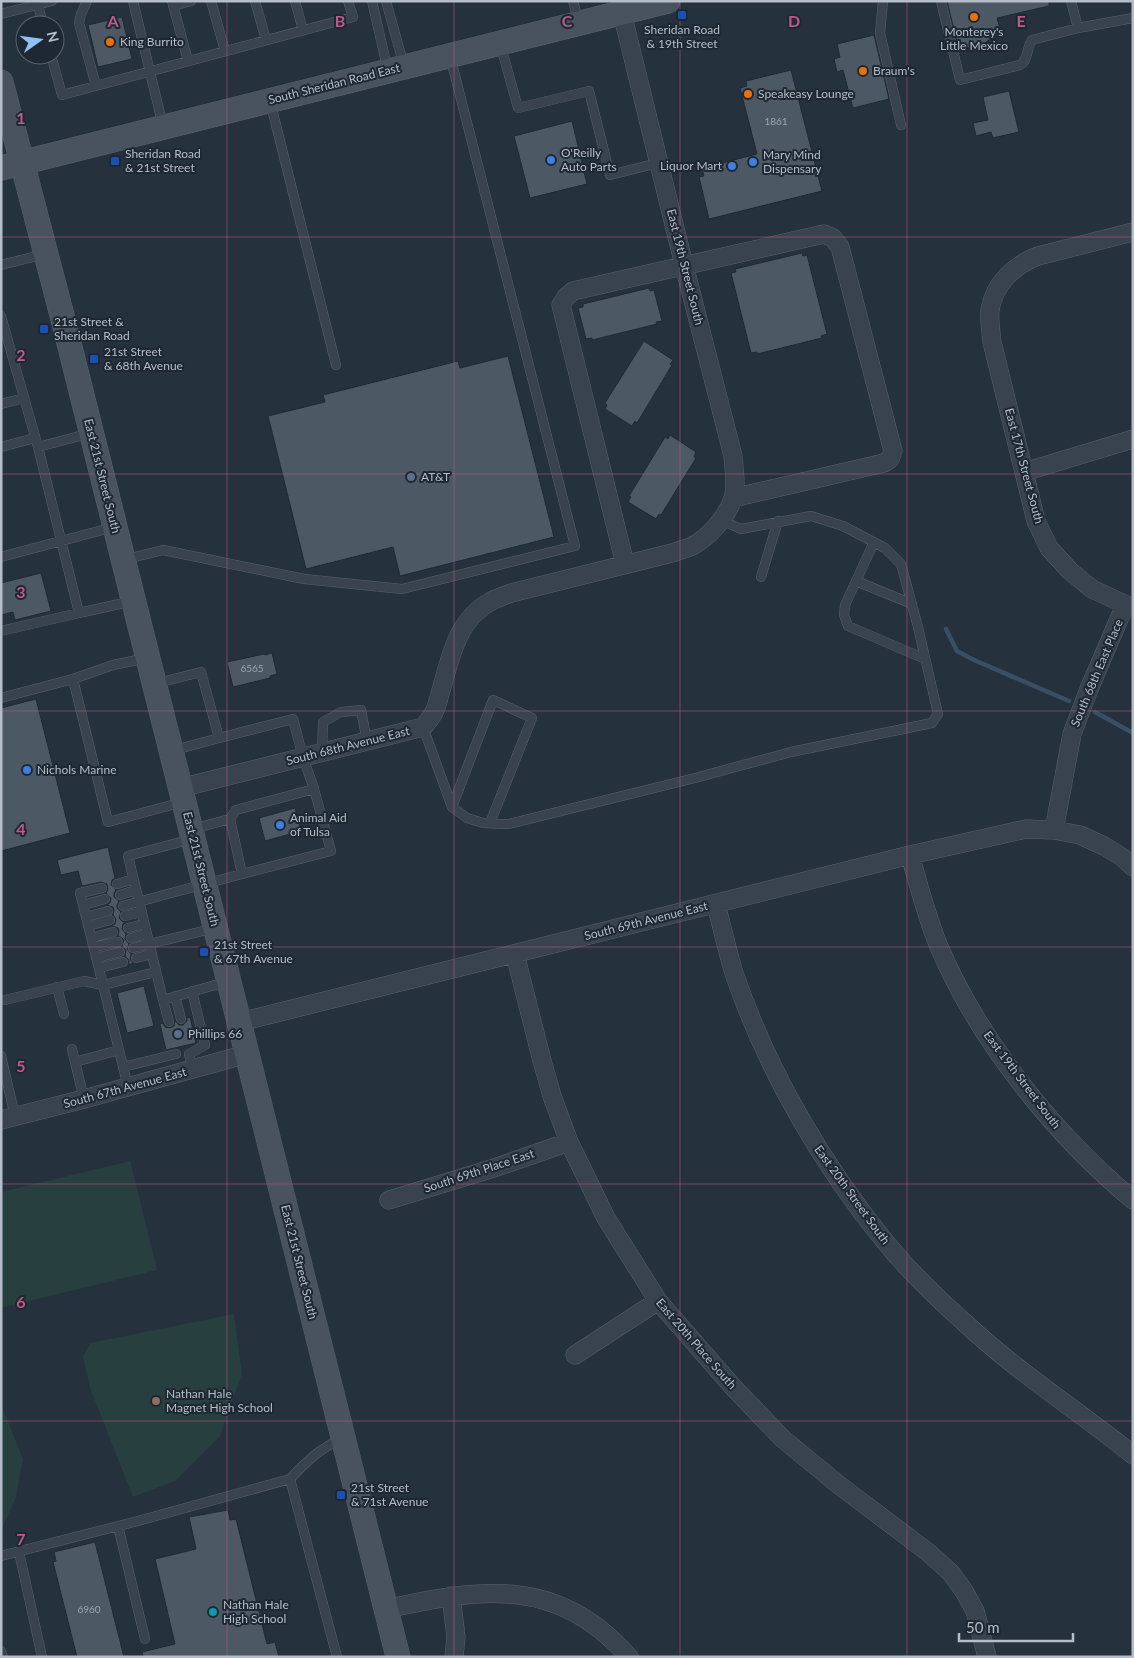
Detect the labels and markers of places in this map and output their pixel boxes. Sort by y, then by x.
marker: Sheridan Road & 19th Street [676,9,688,21]
marker: Monterey's Little Mexico [968,11,980,23]
place label: Sheridan Road & 19th Street [644,22,720,51]
place label: Monterey's Little Mexico [940,24,1008,53]
place label: King Burrito [120,34,184,49]
marker: King Burrito [104,36,116,48]
place label: Braum's [873,63,915,78]
marker: Braum's [857,65,869,77]
place label: Speakeasy Lounge [758,86,854,101]
marker: Speakeasy Lounge [742,88,754,100]
place label: O'Reilly Auto Parts [561,145,617,174]
place label: Sheridan Road & 21st Street [125,146,201,175]
place label: Mary Mind Dispensary [763,147,822,176]
marker: O'Reilly Auto Parts [545,154,557,166]
marker: Sheridan Road & 21st Street [109,155,121,167]
marker: Mary Mind Dispensary [747,156,759,168]
place label: Liquor Mart [660,158,723,173]
marker: Liquor Mart [726,160,738,172]
place label: 21st Street & Sheridan Road [54,314,130,343]
marker: 21st Street & Sheridan Road [38,323,50,335]
place label: 21st Street & 68th Avenue [104,344,183,373]
marker: 21st Street & 68th Avenue [88,353,100,365]
place label: AT&T [421,469,450,484]
marker: AT&T [405,471,417,483]
place label: Nichols Marine [37,762,117,777]
marker: Nichols Marine [21,764,33,776]
place label: Animal Aid of Tulsa [290,810,347,839]
marker: Animal Aid of Tulsa [274,819,286,831]
place label: 21st Street & 67th Avenue [214,937,293,966]
marker: 21st Street & 67th Avenue [198,946,210,958]
place label: Phillips 66 [188,1026,242,1041]
marker: Phillips 66 [172,1028,184,1040]
place label: Nathan Hale Magnet High School [166,1386,273,1415]
marker: Nathan Hale Magnet High School [150,1395,162,1407]
place label: 21st Street & 71st Avenue [351,1480,428,1509]
marker: 21st Street & 71st Avenue [335,1489,347,1501]
place label: Nathan Hale High School [223,1597,289,1626]
marker: Nathan Hale High School [207,1606,219,1618]

